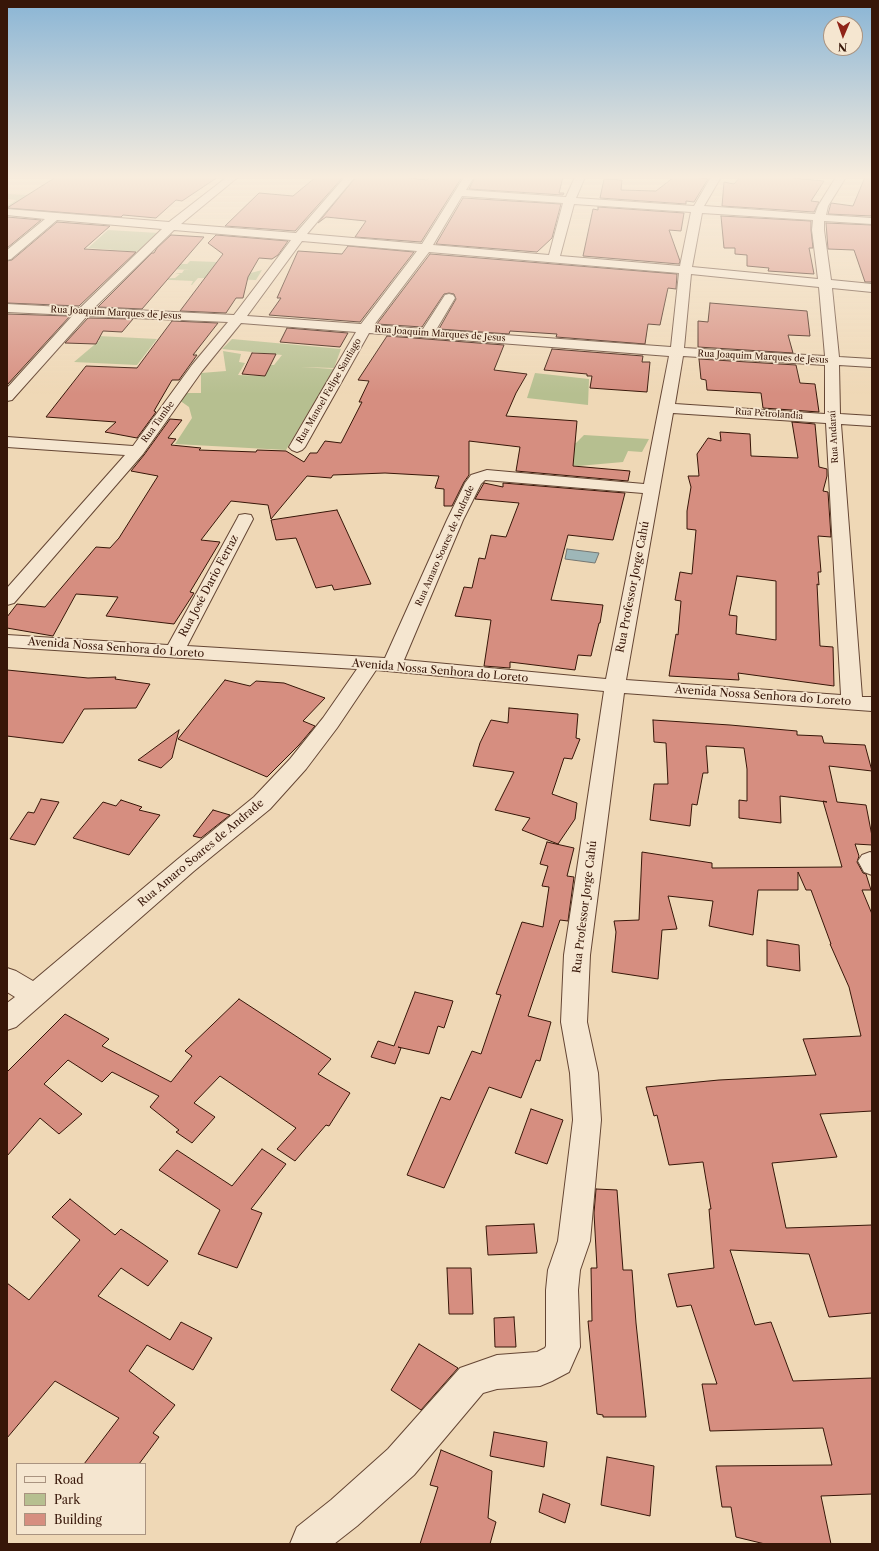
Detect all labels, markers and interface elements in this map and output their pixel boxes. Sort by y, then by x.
north arrow [823,16,863,56]
text: N [838,40,848,54]
street label: Rua Joaquim Marques de Jesus [50,304,182,322]
street label: Rua Joaquim Marques de Jesus [374,324,506,344]
street label: Rua Manoel Felipe Santiago [294,336,364,446]
street label: Rua Joaquim Marques de Jesus [697,348,829,366]
street label: Rua Tambe [139,399,177,445]
street label: Rua Petrolandia [734,406,804,422]
street label: Rua Andaraí [827,410,841,464]
street label: Rua Amaro Soares de Andrade [413,484,477,608]
street label: Rua Professor Jorge Cahú [614,520,652,654]
street label: Rua José Dario Ferraz [176,533,242,639]
street label: Avenida Nossa Senhora do Loreto [27,635,205,661]
street label: Avenida Nossa Senhora do Loreto [351,657,529,685]
street label: Avenida Nossa Senhora do Loreto [674,683,852,709]
street label: Rua Amaro Soares de Andrade [135,796,267,910]
street label: Rua Professor Jorge Cahú [570,840,600,974]
legend [16,1463,146,1535]
text: Road [54,1472,84,1487]
text: Park [54,1492,80,1507]
text: Building [54,1512,102,1527]

